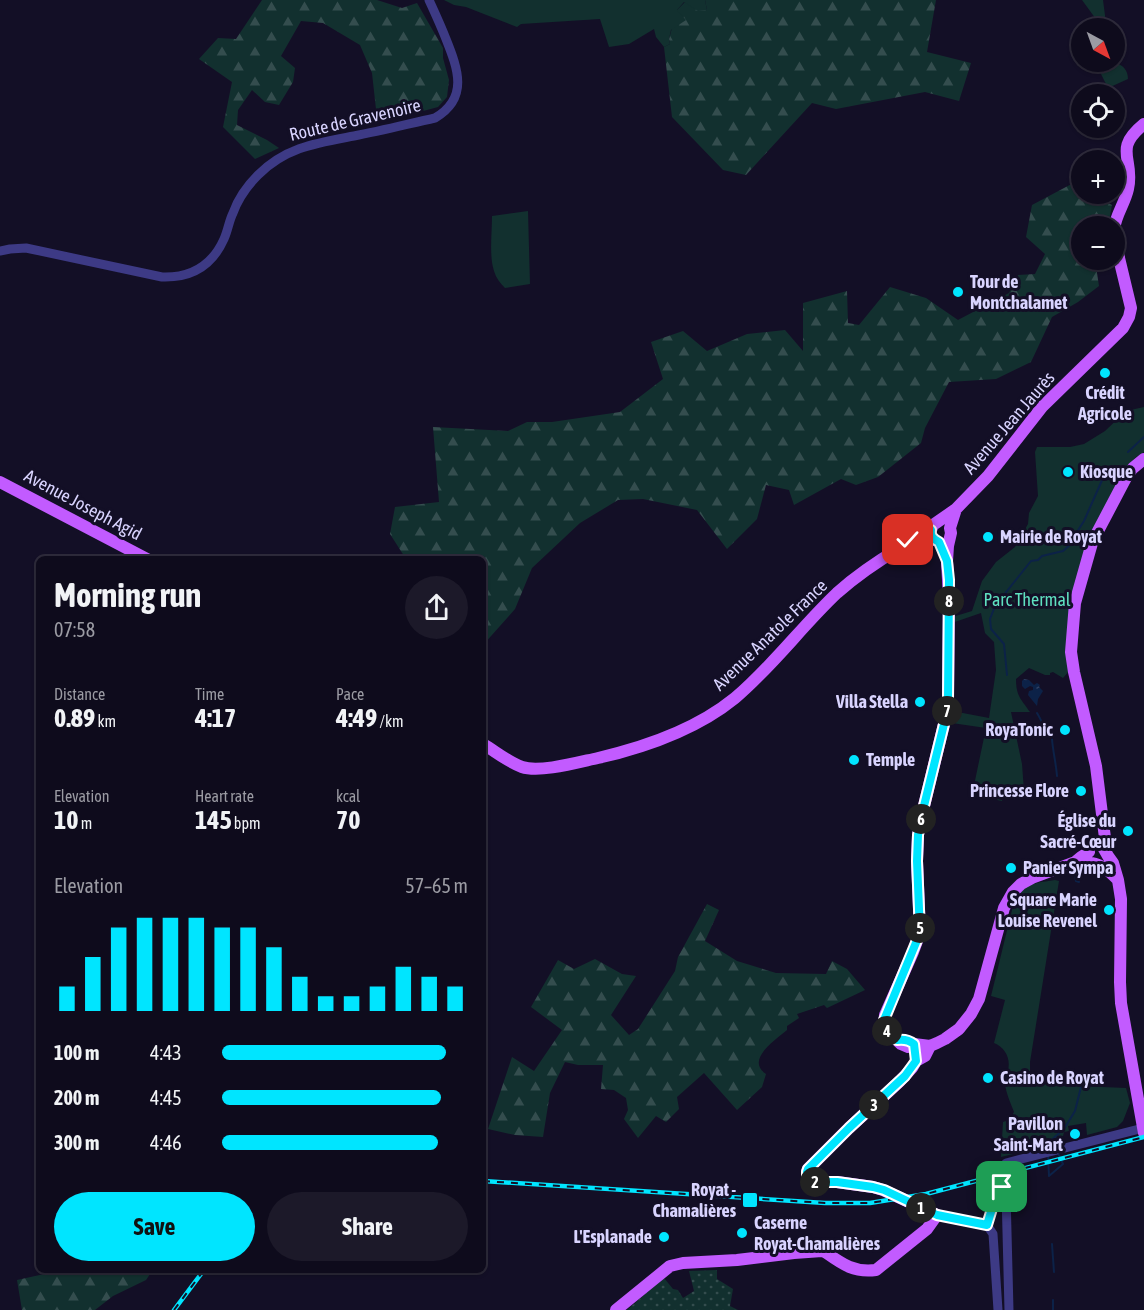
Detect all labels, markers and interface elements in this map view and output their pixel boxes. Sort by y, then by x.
north arrow [1071,18,1125,72]
map controls [1071,18,1125,270]
button: locate [1071,84,1125,138]
street label: Route de Gravenoire [287,94,423,145]
button: + [1071,150,1125,204]
button: − [1071,216,1125,270]
place label: Tour de Montchalamet [970,271,1068,313]
marker: Tour de Montchalamet [951,285,965,299]
marker: Crédit Agricole [1098,366,1112,380]
street label: Avenue Jean Jaurès [959,367,1059,478]
place label: Crédit Agricole [1077,382,1132,424]
place label: Kiosque [1080,461,1133,482]
street label: Avenue Joseph Agid [21,465,146,544]
marker: Kiosque [1061,465,1075,479]
pin [882,514,933,565]
icon: check [891,523,924,556]
place label: Mairie de Royat [1000,526,1103,547]
marker: Mairie de Royat [981,530,995,544]
street label: Avenue Anatole France [708,575,831,695]
text: Morning run [54,576,201,614]
button: share [405,576,468,639]
pin: 8 [934,586,964,616]
park label: Parc Thermal [983,589,1071,610]
text: 8 [945,592,953,610]
text: 07:58 [54,618,95,641]
text: Distance [54,685,105,703]
text: Time [195,685,224,703]
text: Pace [336,685,364,703]
place label: Villa Stella [835,691,908,712]
marker: Villa Stella [913,695,927,709]
pin: 7 [932,696,962,726]
text: 7 [943,702,951,720]
text: 0.89 [54,703,95,733]
text: 4:17 [195,703,236,733]
text: 4:49 [336,703,377,733]
text: km [95,712,116,730]
text: /km [377,712,403,730]
place label: RoyaTonic [985,719,1053,740]
marker: RoyaTonic [1058,723,1072,737]
place label: Temple [866,749,915,770]
marker: Temple [847,753,861,767]
place label: Princesse Flore [970,780,1069,801]
marker: Princesse Flore [1074,784,1088,798]
text: Elevation [54,787,109,805]
text: Heart rate [195,787,254,805]
text: kcal [336,787,360,805]
pin: 6 [906,804,936,834]
text: 10 [54,805,78,835]
text: 145 [195,805,232,835]
text: 70 [336,805,360,835]
text: 6 [917,810,925,828]
place label: Église du Sacré-Cœur [1040,810,1117,852]
text: m [78,814,92,832]
text: bpm [232,814,261,832]
marker: Église du Sacré-Cœur [1121,824,1135,838]
place label: Panier Sympa [1023,857,1113,878]
marker: Panier Sympa [1004,861,1018,875]
text: Elevation [54,874,123,897]
text: 57–65 m [405,874,468,897]
place label: Square Marie Louise Revenel [998,889,1097,931]
marker: Square Marie Louise Revenel [1102,903,1116,917]
pin: 5 [905,913,935,943]
text: 5 [916,919,924,937]
pin: 4 [872,1016,902,1046]
text: 4 [883,1022,891,1040]
text: 100 m [54,1041,99,1064]
text: 4:43 [150,1041,182,1064]
place label: Casino de Royat [1000,1067,1105,1088]
marker: Casino de Royat [981,1071,995,1085]
text: 200 m [54,1086,99,1109]
text: 4:45 [150,1086,182,1109]
pin: 3 [859,1090,889,1120]
text: 3 [870,1096,878,1114]
place label: Pavillon Saint-Mart [994,1113,1064,1155]
marker: Pavillon Saint-Mart [1068,1127,1082,1141]
text: 300 m [54,1131,99,1154]
text: 4:46 [150,1131,182,1154]
pin [976,1161,1027,1212]
pin: 2 [800,1167,830,1197]
icon: arrive [985,1170,1018,1203]
text: 2 [811,1173,819,1191]
place label: Royat - Chamalières [653,1179,737,1221]
marker: Royat - Chamalières [741,1191,759,1209]
button: Save [54,1192,255,1261]
button: Share [267,1192,468,1261]
pin: 1 [906,1193,936,1223]
text: 1 [917,1199,925,1217]
place label: Caserne Royat-Chamalières [754,1212,881,1254]
place label: L'Esplanade [573,1226,652,1247]
marker: Caserne Royat-Chamalières [735,1226,749,1240]
marker: L'Esplanade [657,1230,671,1244]

